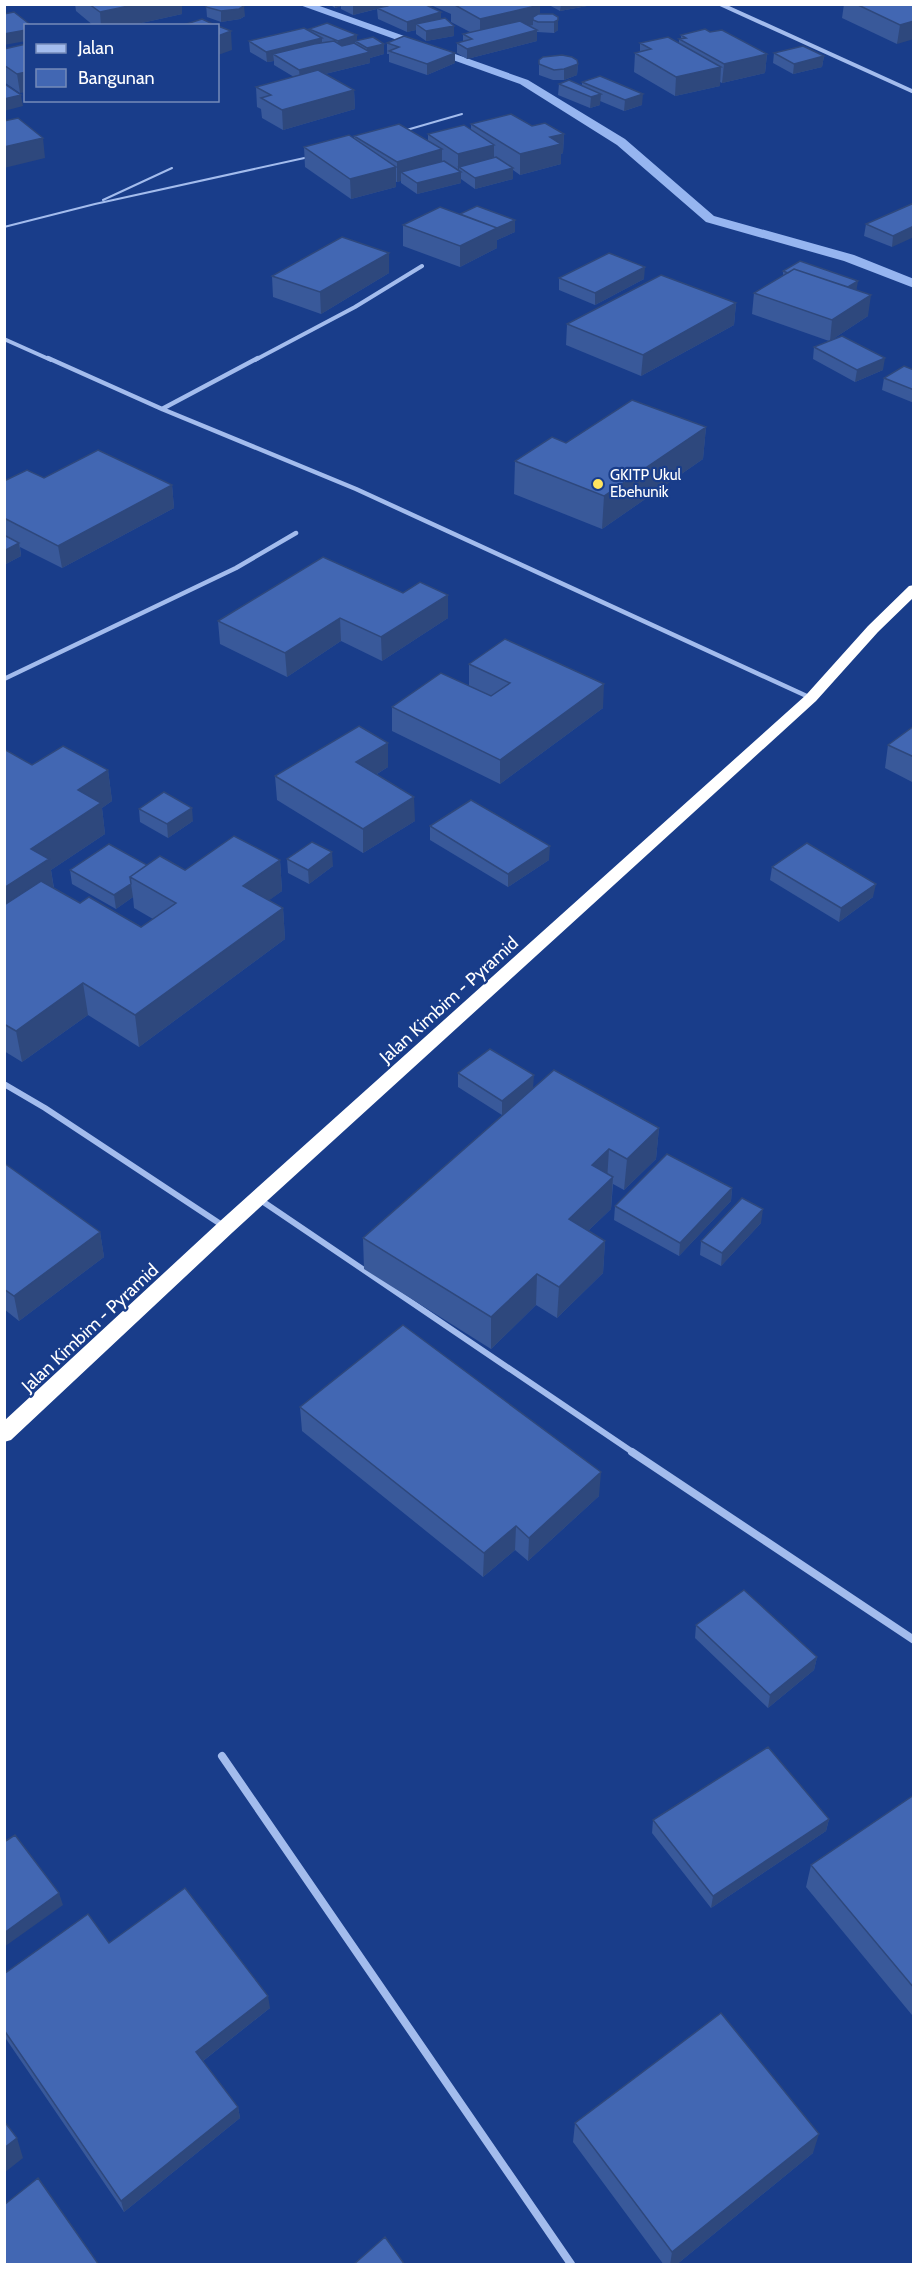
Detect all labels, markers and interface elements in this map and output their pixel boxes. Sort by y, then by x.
legend [24,24,219,102]
text: Jalan [77,37,114,59]
text: Bangunan [78,67,155,89]
place label: GKITP Ukul Ebehunik [610,466,682,501]
marker: GKITP Ukul Ebehunik [591,477,605,491]
street label: Jalan Kimbim - Pyramid [374,932,523,1069]
street label: Jalan Kimbim - Pyramid [16,1259,163,1398]

